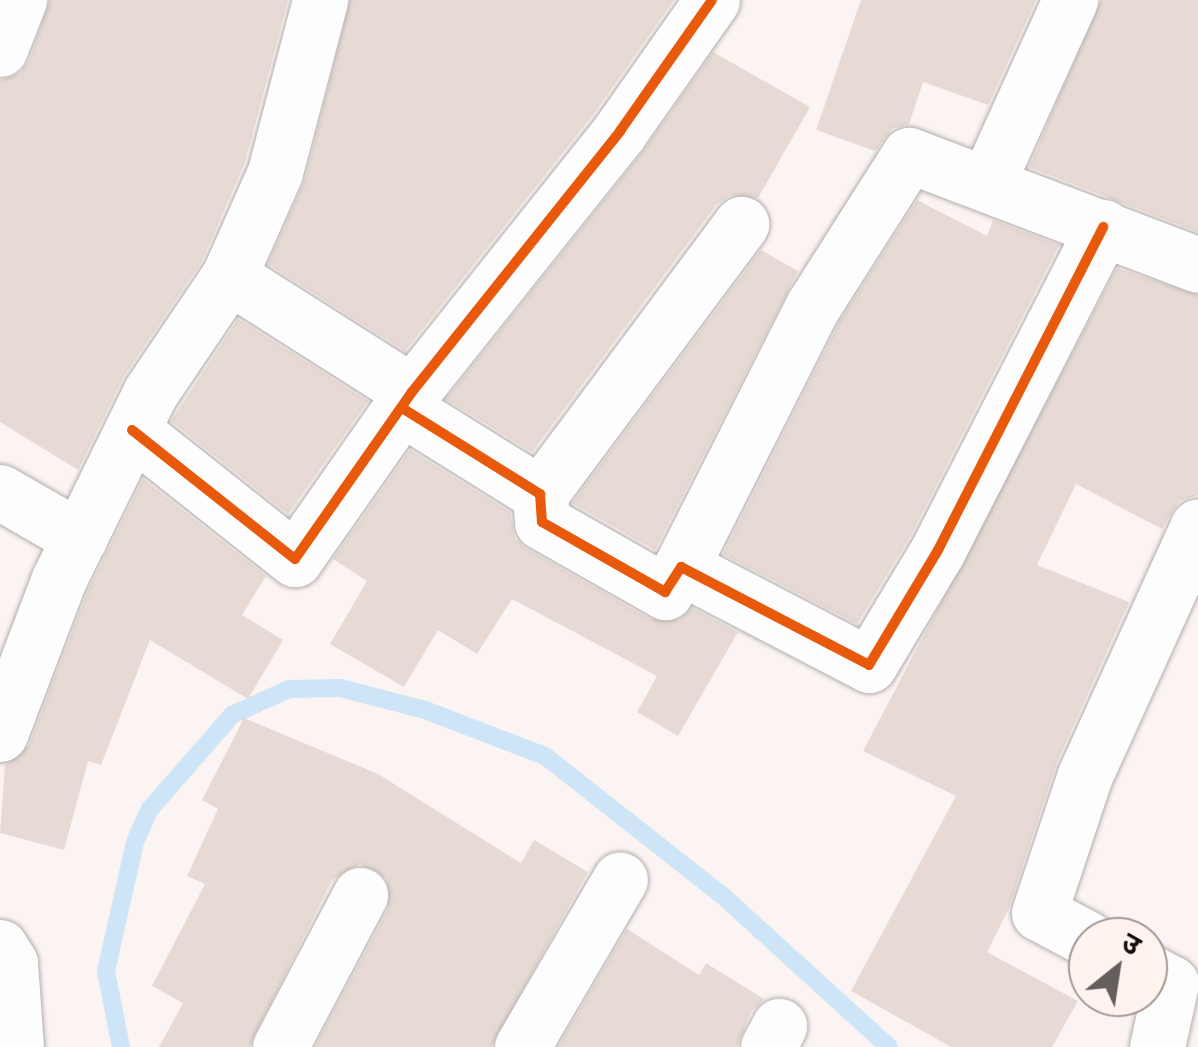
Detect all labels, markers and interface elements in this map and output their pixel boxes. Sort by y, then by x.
north arrow [1068,917,1168,1017]
text: उ [1116,924,1148,962]

